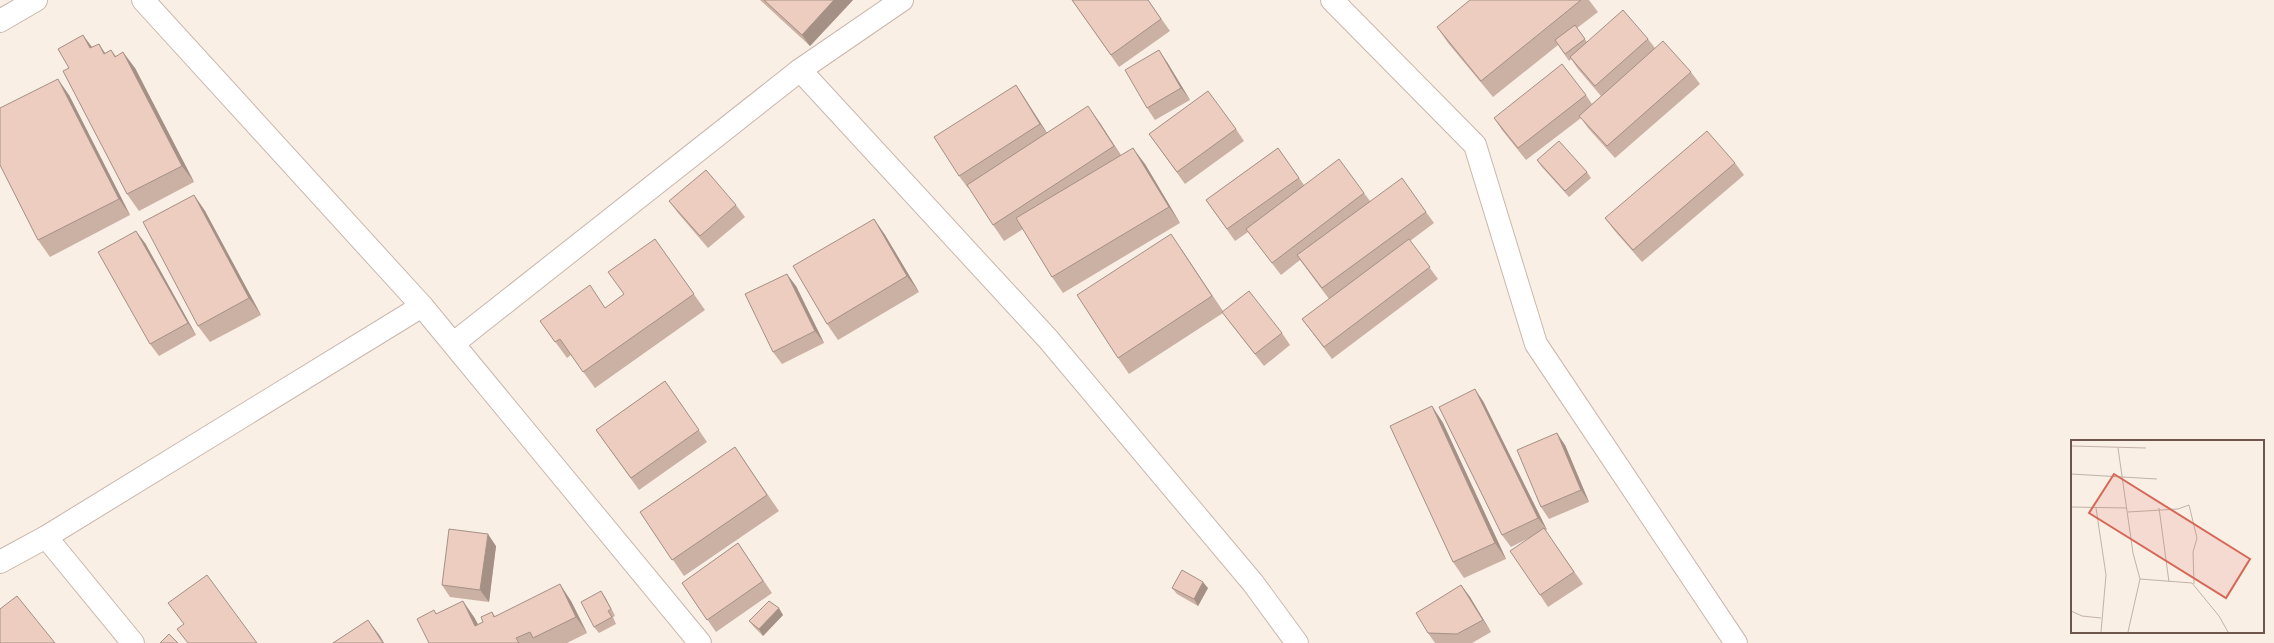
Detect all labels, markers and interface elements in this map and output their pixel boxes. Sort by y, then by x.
inset map [2071,440,2264,633]

